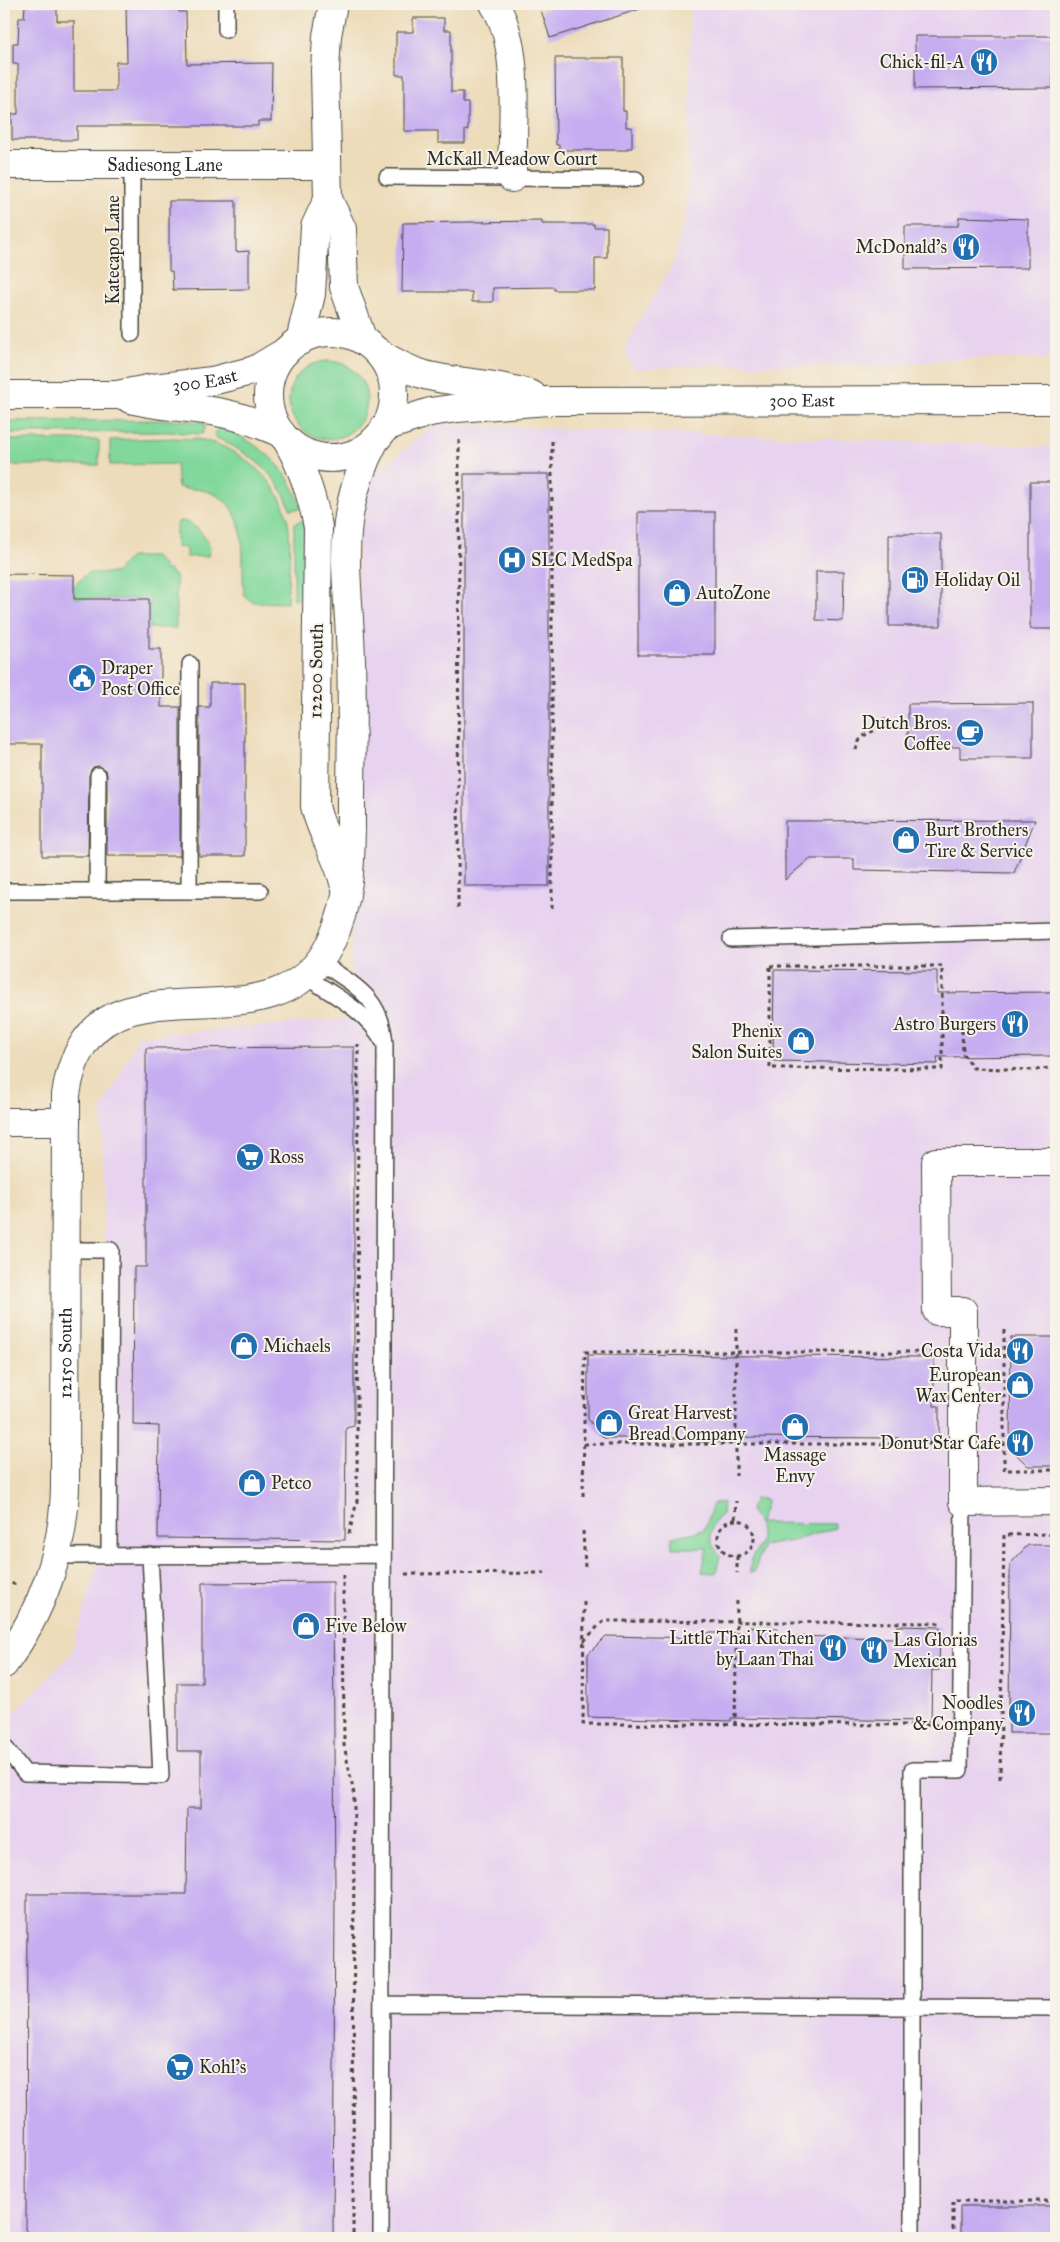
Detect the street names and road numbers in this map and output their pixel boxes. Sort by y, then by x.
street label: McKall Meadow Court [426,148,598,170]
street label: Sadiesong Lane [107,154,223,177]
street label: Katecapo Lane [102,195,124,305]
street label: 300 East [171,364,240,397]
street label: 300 East [769,389,835,412]
street label: 12200 South [304,623,328,719]
street label: 12150 South [54,1307,76,1399]

